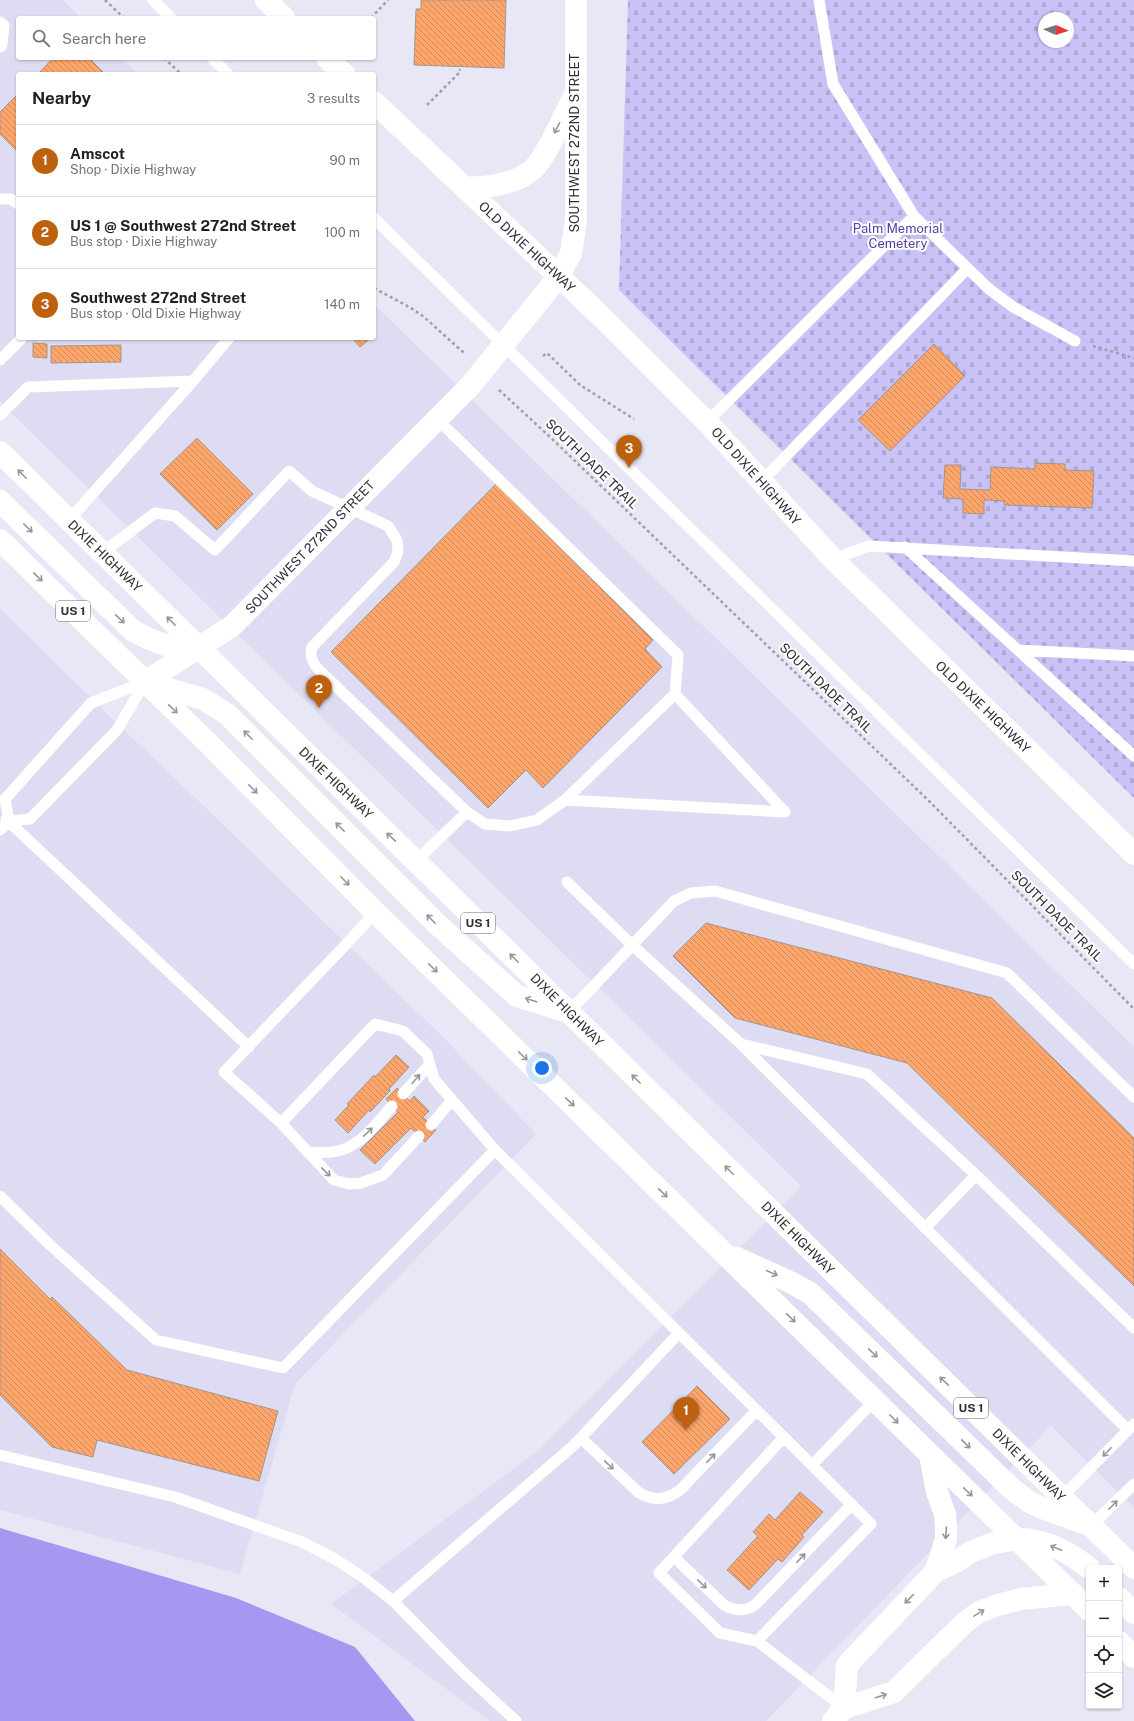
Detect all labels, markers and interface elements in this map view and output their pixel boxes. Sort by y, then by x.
north arrow [1038,12,1074,48]
search box [16,16,376,60]
icon: search [30,27,52,49]
text: Search here [62,30,146,47]
street label: SOUTHWEST 272ND STREET [567,53,582,233]
text: Nearby [32,88,91,108]
text: 3 results [307,91,360,106]
one-way arrow [553,122,560,134]
text: Amscot [70,145,125,162]
text: 1 [42,153,48,168]
text: 90 m [330,153,360,168]
text: Shop · Dixie Highway [70,162,196,177]
street label: OLD DIXIE HIGHWAY [476,199,578,296]
text: US 1 @ Southwest 272nd Street [70,217,296,234]
park label: Palm Memorial Cemetery [853,221,943,251]
text: 2 [41,225,49,240]
text: 100 m [324,225,360,240]
text: Bus stop · Dixie Highway [70,234,217,249]
text: Southwest 272nd Street [70,289,246,306]
text: 3 [41,297,49,312]
text: 140 m [324,297,360,312]
text: Bus stop · Old Dixie Highway [70,306,241,321]
street label: SOUTH DADE TRAIL [543,416,641,512]
street label: OLD DIXIE HIGHWAY [708,424,804,528]
pin: 3 [616,435,642,468]
one-way arrow [17,469,27,479]
street label: SOUTHWEST 272ND STREET [242,477,378,617]
street label: DIXIE HIGHWAY [65,517,145,595]
one-way arrow [23,523,33,533]
one-way arrow [33,572,43,582]
road number: US 1 [56,601,90,621]
one-way arrow [115,614,125,624]
one-way arrow [166,616,176,626]
street label: SOUTH DADE TRAIL [777,640,875,736]
street label: OLD DIXIE HIGHWAY [932,658,1034,756]
pin: 2 [306,675,332,708]
one-way arrow [168,704,178,714]
one-way arrow [243,730,253,740]
street label: DIXIE HIGHWAY [296,744,376,822]
one-way arrow [248,784,258,794]
one-way arrow [335,822,344,832]
one-way arrow [386,832,396,842]
street label: SOUTH DADE TRAIL [1008,867,1106,965]
one-way arrow [340,876,350,886]
road number: US 1 [461,913,495,933]
one-way arrow [426,914,436,924]
one-way arrow [509,953,519,963]
one-way arrow [428,963,438,973]
street label: DIXIE HIGHWAY [527,970,607,1050]
one-way arrow [525,996,538,1003]
one-way arrow [518,1051,528,1061]
your location [532,1058,552,1078]
one-way arrow [412,1073,421,1084]
one-way arrow [631,1074,641,1084]
one-way arrow [565,1097,575,1107]
one-way arrow [363,1127,373,1137]
one-way arrow [724,1165,734,1175]
one-way arrow [321,1168,331,1177]
one-way arrow [658,1188,668,1197]
street label: DIXIE HIGHWAY [758,1198,838,1278]
one-way arrow [766,1270,778,1277]
one-way arrow [786,1313,796,1323]
one-way arrow [868,1348,878,1358]
one-way arrow [939,1376,949,1386]
pin: 1 [673,1397,699,1430]
road number: US 1 [954,1398,988,1418]
one-way arrow [889,1414,899,1424]
street label: DIXIE HIGHWAY [989,1425,1069,1505]
one-way arrow [961,1439,971,1449]
one-way arrow [1102,1447,1111,1457]
one-way arrow [706,1453,716,1463]
one-way arrow [604,1460,615,1469]
one-way arrow [963,1487,973,1497]
one-way arrow [1108,1500,1118,1510]
one-way arrow [942,1526,949,1539]
one-way arrow [1051,1544,1063,1551]
one-way arrow [796,1553,805,1563]
map controls [1086,1565,1122,1709]
button: + [1086,1565,1122,1601]
one-way arrow [697,1579,707,1589]
one-way arrow [904,1594,914,1604]
button: − [1086,1601,1122,1637]
one-way arrow [973,1608,985,1616]
button: locate [1086,1637,1122,1673]
button: layers [1086,1673,1122,1709]
one-way arrow [874,1692,887,1699]

